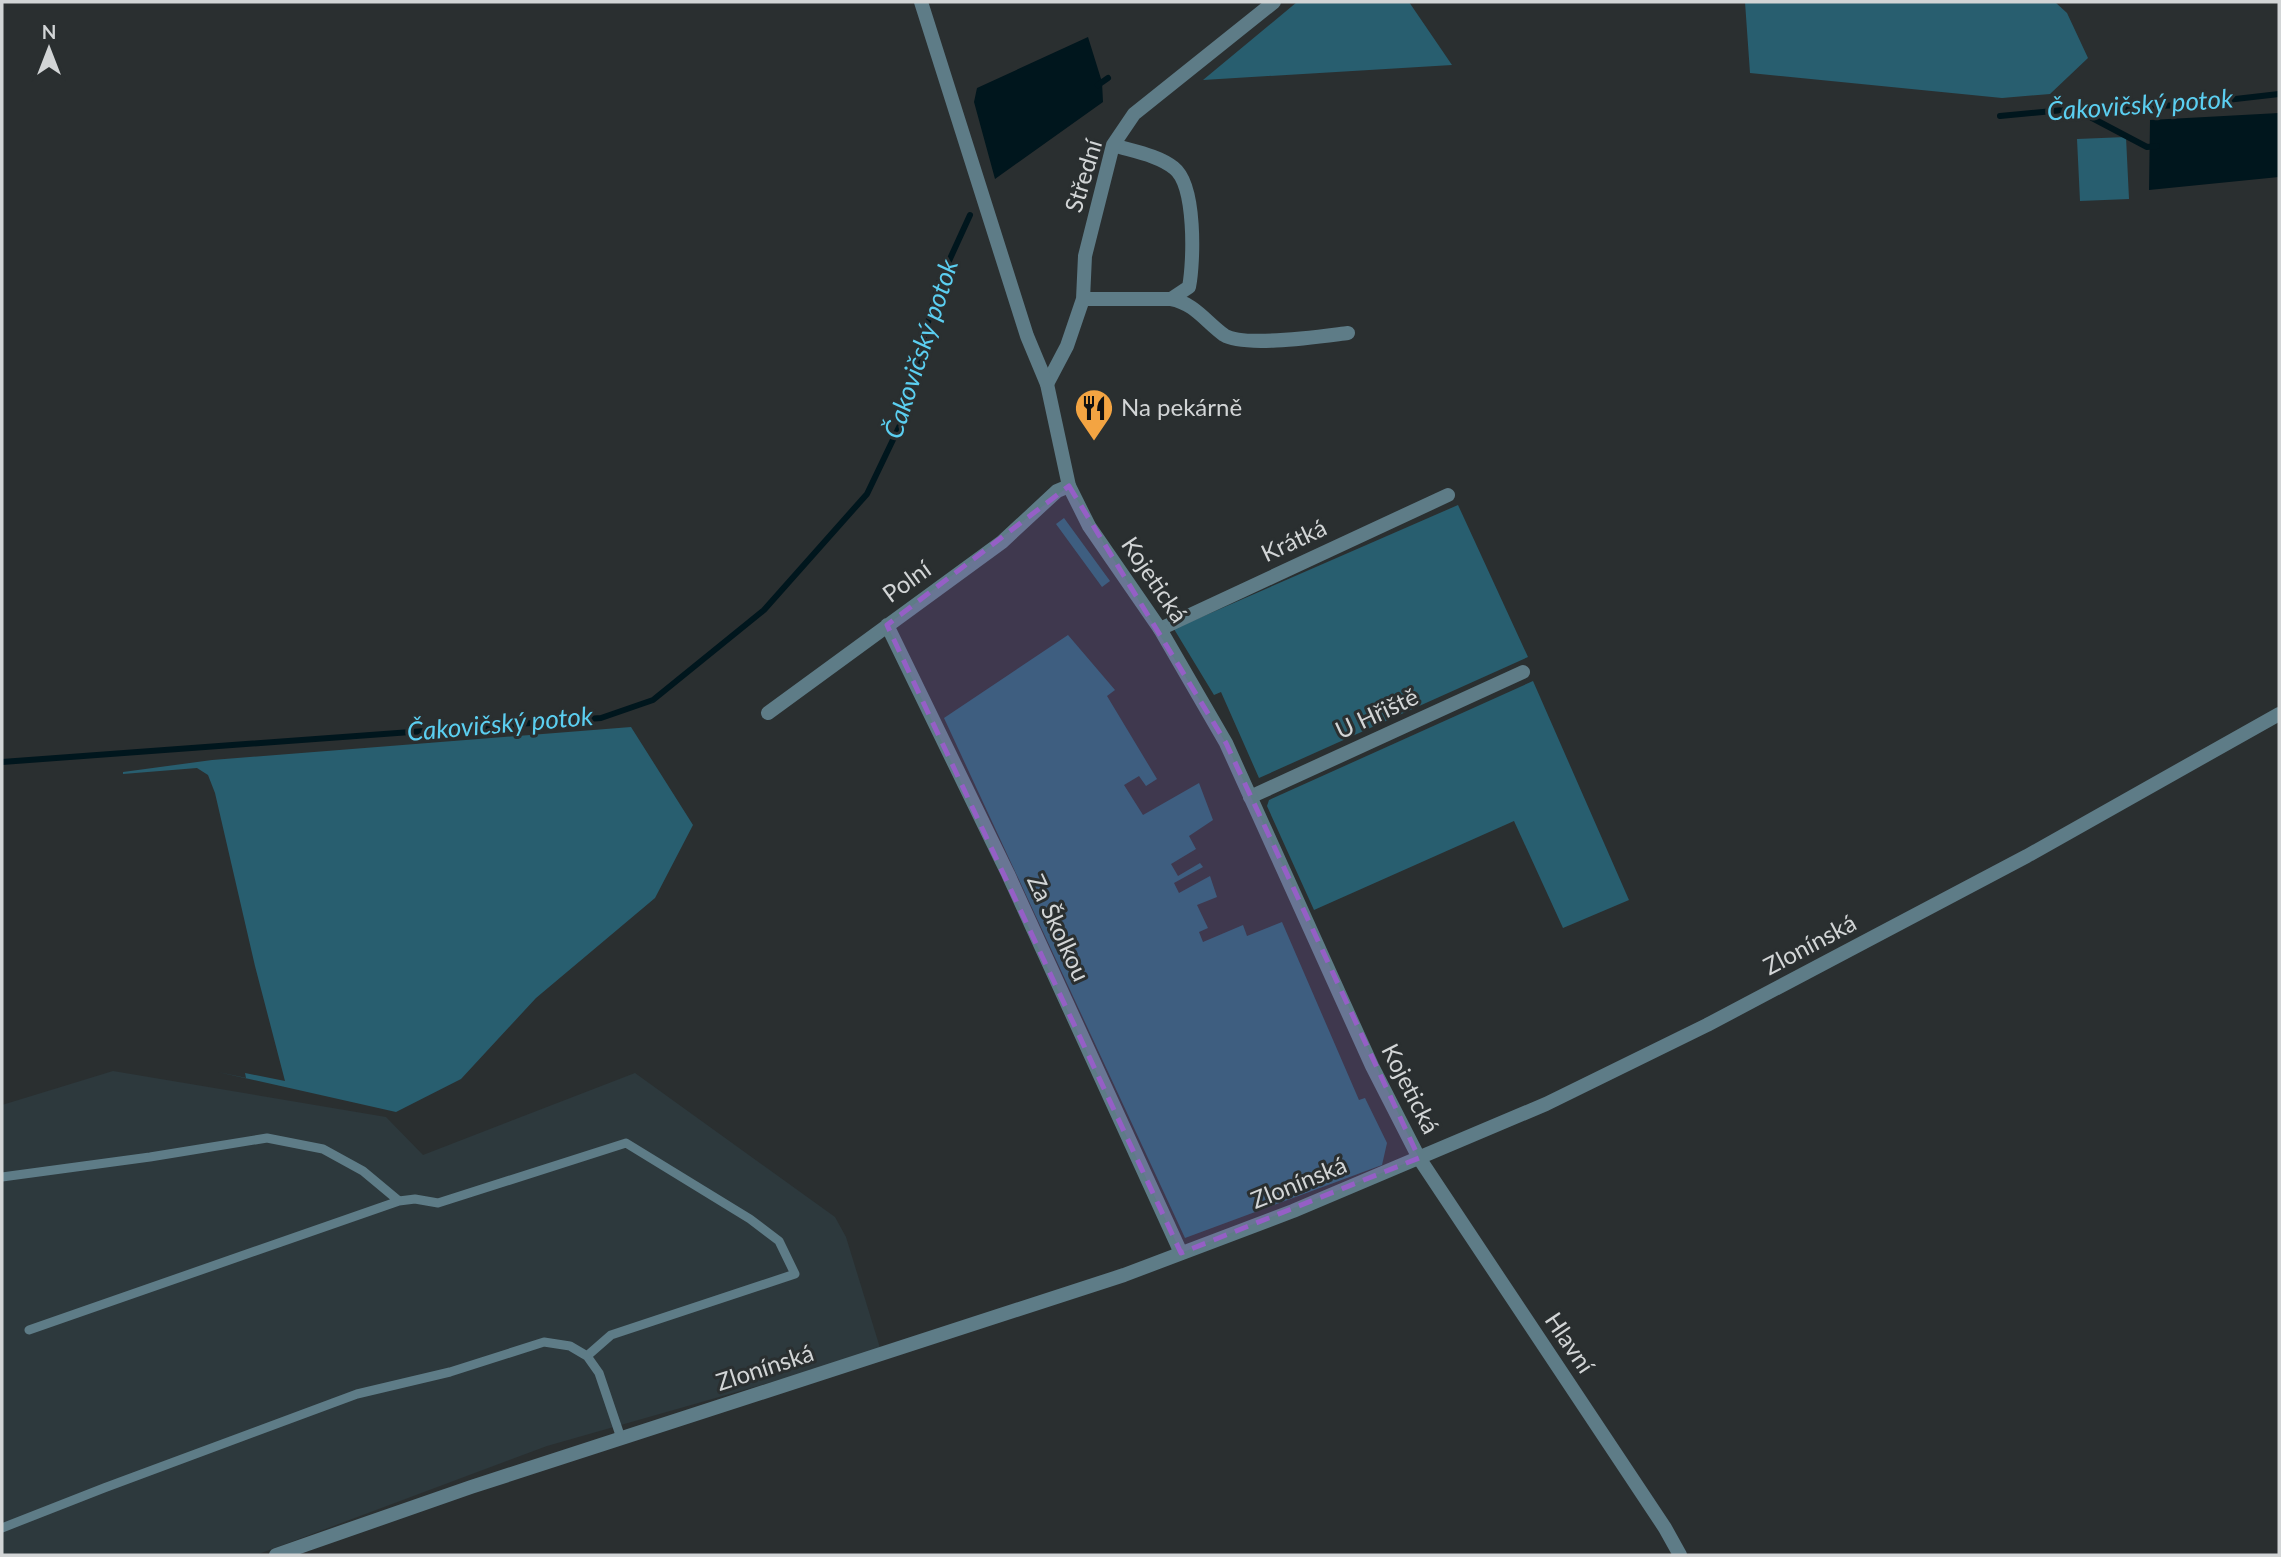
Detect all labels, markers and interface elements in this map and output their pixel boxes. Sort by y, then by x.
north arrow [14,14,84,84]
text: N [42,20,56,43]
water label: Čakovičský potok [2046,81,2235,126]
street label: Střední [1058,134,1108,215]
water label: Čakovičský potok [876,254,964,442]
restaurant icon: Na pekárně [1073,387,1115,442]
place label: Na pekárně [1121,392,1242,421]
street label: Krátká [1256,512,1331,567]
street label: Kojetická [1116,531,1194,628]
street label: Polní [876,553,937,608]
street label: U Hřiště [1330,681,1422,744]
water label: Čakovičský potok [405,699,595,747]
street label: Za Školkou [1022,869,1097,985]
street label: Zlonínská [1758,907,1861,980]
street label: Kojetická [1376,1038,1446,1138]
street label: Zlonínská [1246,1149,1351,1214]
street label: Hlavní [1539,1306,1602,1379]
street label: Zlonínská [712,1337,817,1396]

